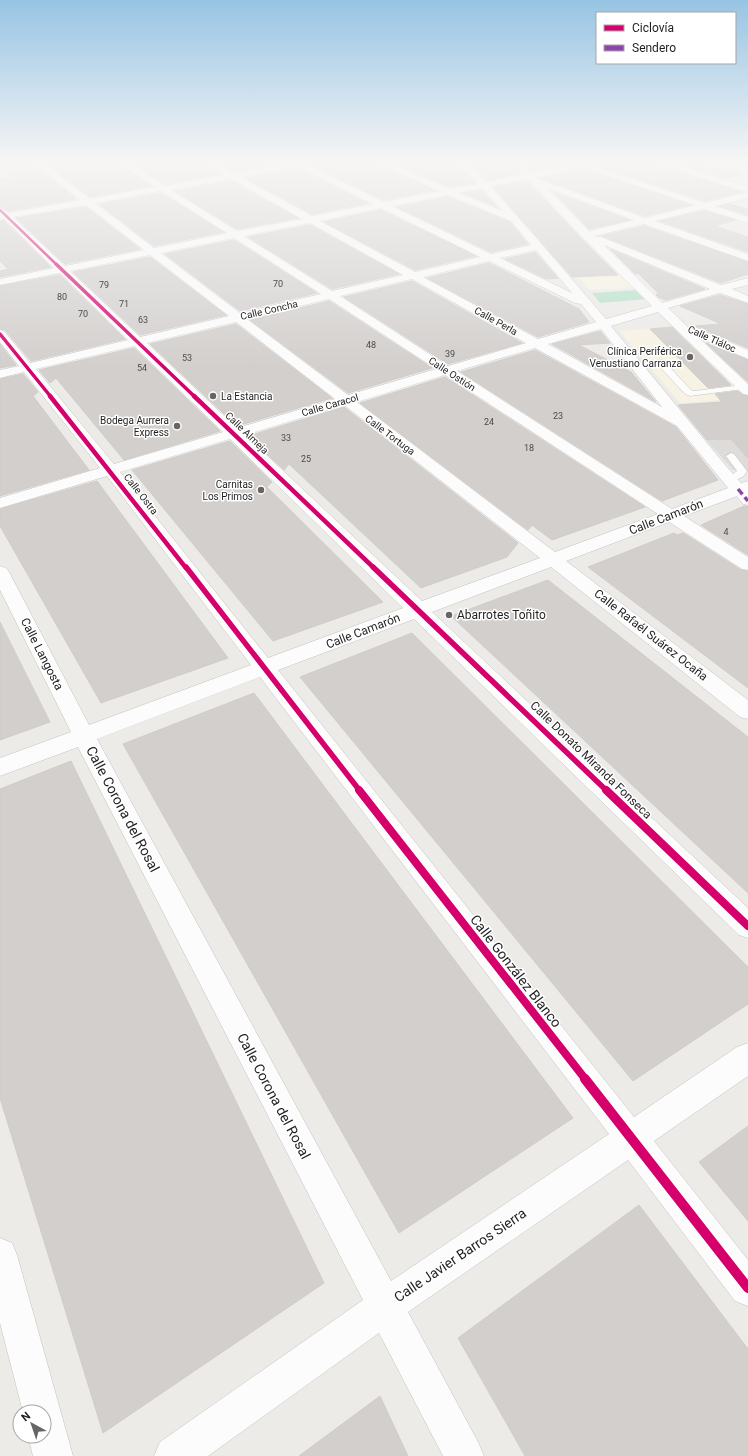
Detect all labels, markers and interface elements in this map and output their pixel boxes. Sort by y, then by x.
legend [596,12,736,64]
text: Ciclovía [632,21,674,35]
text: Sendero [632,41,676,55]
house number: 70 [273,279,283,289]
house number: 79 [99,280,109,290]
house number: 80 [57,292,67,302]
street label: Calle Concha [239,298,299,322]
house number: 71 [119,299,129,309]
street label: Calle Perla [473,305,519,337]
house number: 70 [78,309,88,319]
house number: 63 [138,315,148,325]
street label: Calle Tláloc [686,323,738,355]
house number: 48 [366,340,376,350]
place label: Clínica Periférica Venustiano Carranza [590,346,682,369]
house number: 39 [445,349,455,359]
marker: Clínica Periférica Venustiano Carranza [685,352,695,362]
house number: 53 [182,353,192,363]
street label: Calle Ostión [427,355,477,393]
house number: 54 [137,363,147,373]
marker: La Estancia [208,391,218,401]
place label: La Estancia [221,391,273,402]
street label: Calle Caracol [300,392,360,418]
street label: Calle Almeja [223,410,271,456]
house number: 23 [553,411,563,421]
street label: Calle Tortuga [363,413,417,457]
place label: Bodega Aurrera Express [100,415,169,438]
house number: 24 [484,417,494,427]
marker: Bodega Aurrera Express [172,421,182,431]
house number: 33 [281,433,291,443]
house number: 18 [524,443,534,453]
house number: 25 [301,454,311,464]
street label: Calle Ostra [122,471,160,517]
place label: Carnitas Los Primos [203,479,253,502]
marker: Carnitas Los Primos [256,485,266,495]
street label: Calle Camarón [627,496,705,538]
house number: 4 [723,527,729,537]
street label: Calle Rafaél Suárez Ocaña [591,586,711,684]
place label: Abarrotes Toñito [457,608,546,622]
street label: Calle Camarón [324,610,402,652]
marker: Abarrotes Toñito [444,610,454,620]
street label: Calle Langosta [18,615,66,693]
street label: Calle Donato Miranda Fonseca [528,698,654,822]
street label: Calle Corona del Rosal [83,743,163,875]
street label: Calle González Blanco [467,912,565,1030]
street label: Calle Corona del Rosal [234,1030,314,1162]
street label: Calle Javier Barros Sierra [391,1205,529,1305]
north arrow [12,1404,52,1444]
text: N [19,1409,33,1424]

